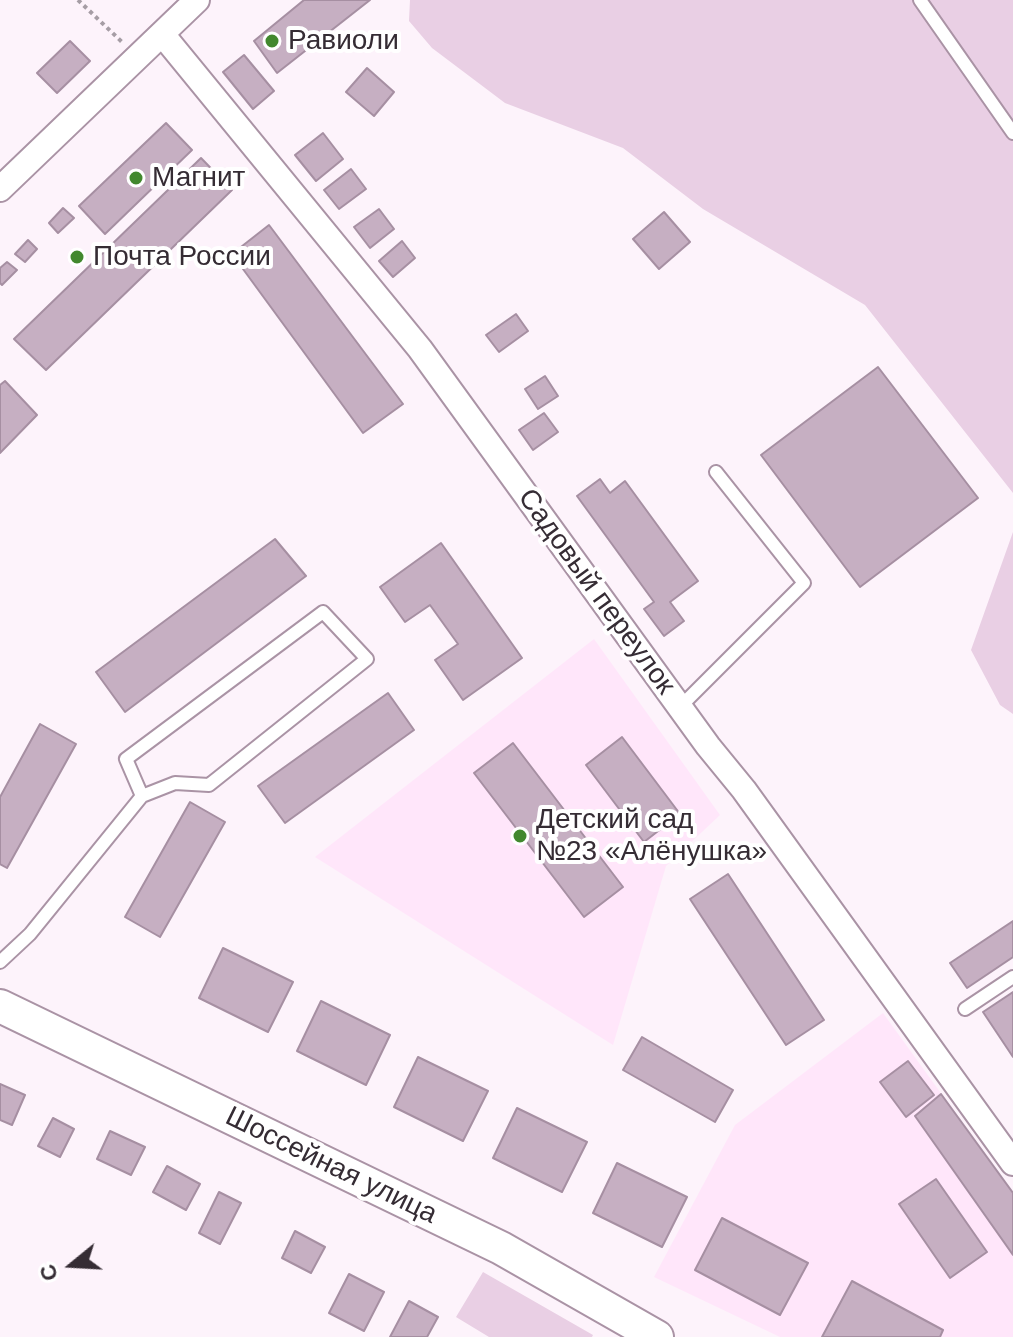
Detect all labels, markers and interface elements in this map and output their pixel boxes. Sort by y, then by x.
place label: Равиоли [288,24,399,58]
marker: Равиоли [263,32,281,50]
place label: Магнит [152,161,245,195]
marker: Магнит [127,169,145,187]
place label: Почта России [93,240,271,274]
marker: Почта России [68,248,86,266]
street label: Садовый переулок [510,483,682,701]
place label: Детский сад №23 «Алёнушка» [536,803,767,869]
marker: Детский сад №23 «Алёнушка» [511,827,529,845]
street label: Шоссейная улица [220,1100,442,1232]
north arrow [32,1225,112,1305]
text: С [34,1261,63,1284]

